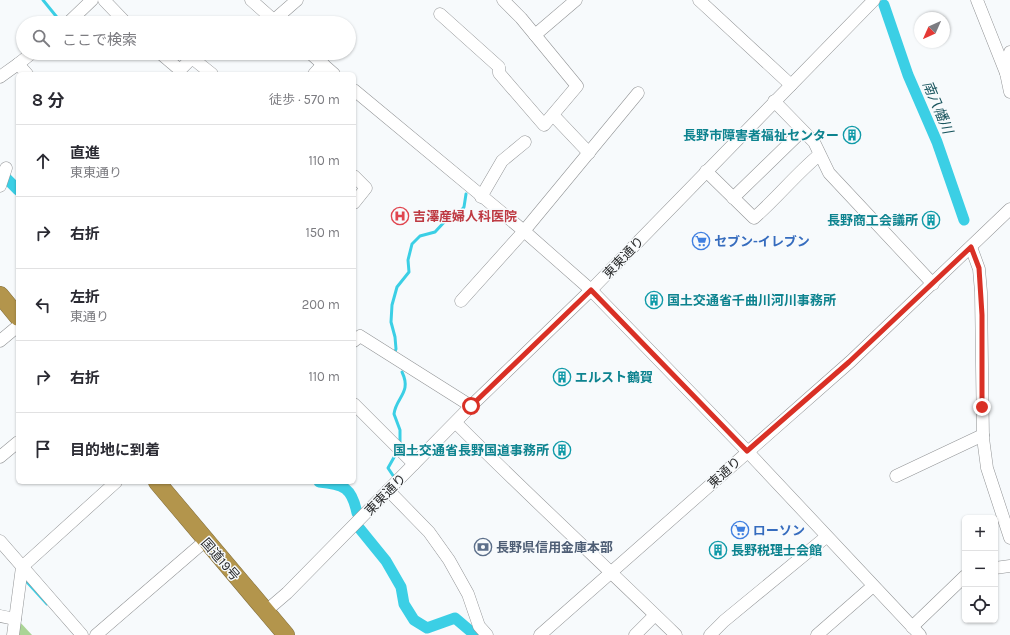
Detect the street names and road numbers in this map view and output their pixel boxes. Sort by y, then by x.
street label: 東東通り [600,233,647,281]
street label: 東通り [705,454,744,491]
street label: 東東通り [362,471,409,518]
street label: 国道19号 [198,535,243,583]

